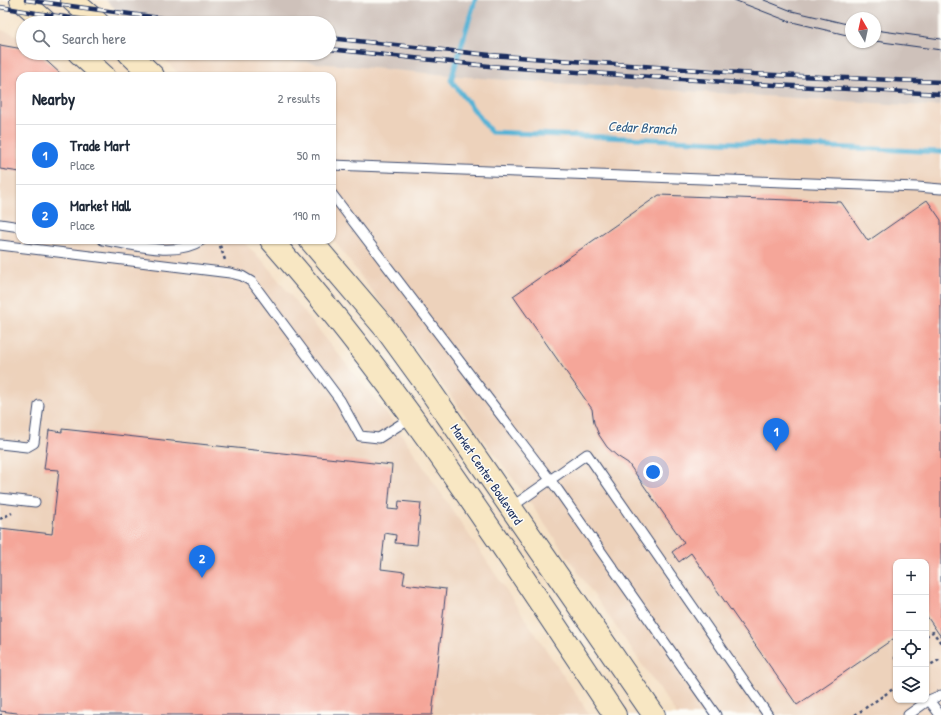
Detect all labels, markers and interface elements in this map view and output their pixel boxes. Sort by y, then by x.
north arrow [845,12,881,48]
search box [16,16,336,60]
icon: search [30,27,52,49]
text: Search here [62,28,126,49]
text: Nearby [32,87,75,110]
text: 2 results [278,89,320,107]
water label: Cedar Branch [607,116,678,138]
text: Trade Mart [70,135,130,156]
text: 1 [43,146,47,164]
text: 50 m [297,146,320,164]
text: Place [70,156,95,174]
text: Market Hall [70,195,131,216]
text: 2 [42,206,48,224]
text: 190 m [293,206,320,224]
text: Place [70,216,95,234]
pin: 1 [763,418,789,451]
street label: Market Center Boulevard [447,420,527,528]
your location [643,462,663,482]
pin: 2 [189,545,215,578]
map controls [893,559,929,703]
button: + [893,559,929,595]
button: − [893,595,929,631]
button: locate [893,631,929,667]
button: layers [893,667,929,703]

